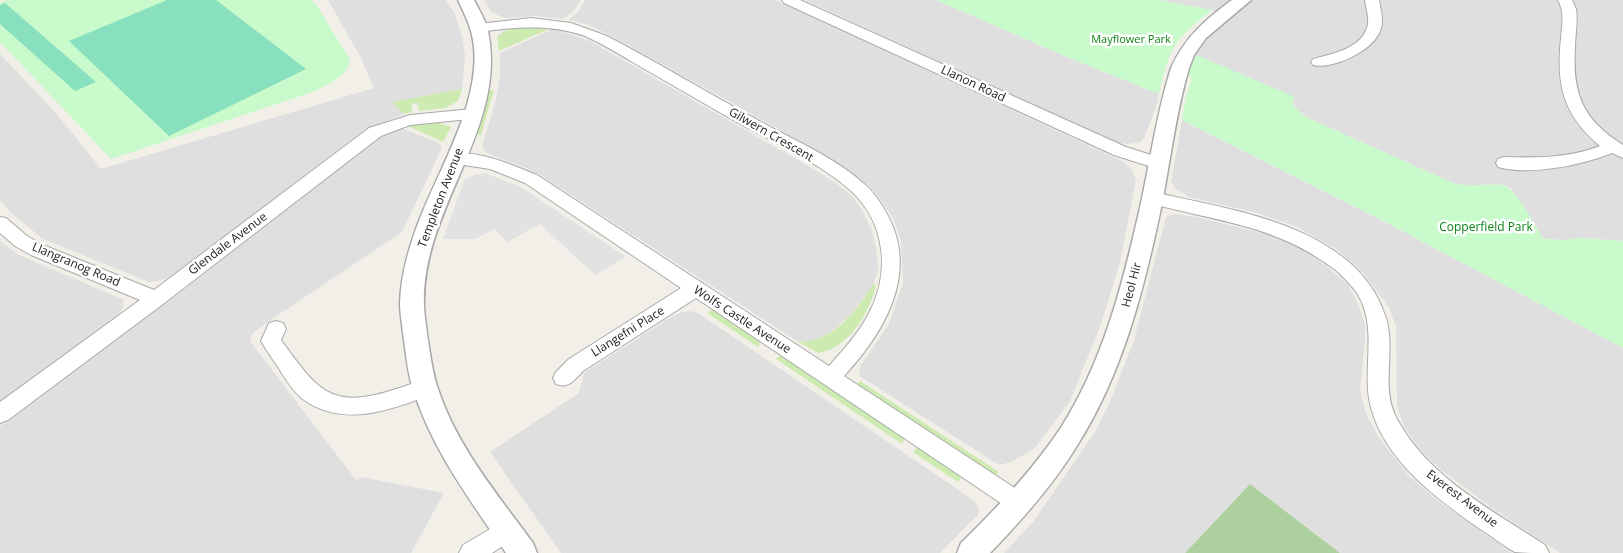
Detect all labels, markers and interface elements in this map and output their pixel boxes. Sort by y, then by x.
park label: Mayflower Park [1091,33,1171,47]
street label: Llanon Road [938,63,1008,105]
street label: Gilwern Crescent [726,105,816,165]
street label: Templeton Avenue [415,146,467,250]
street label: Glendale Avenue [186,210,270,278]
park label: Copperfield Park [1439,221,1533,235]
street label: Llangranog Road [30,240,122,290]
street label: Heol Hir [1119,261,1145,309]
street label: Wolfs Castle Avenue [691,283,793,357]
street label: Llangefni Place [589,304,667,360]
street label: Everest Avenue [1423,467,1501,531]

